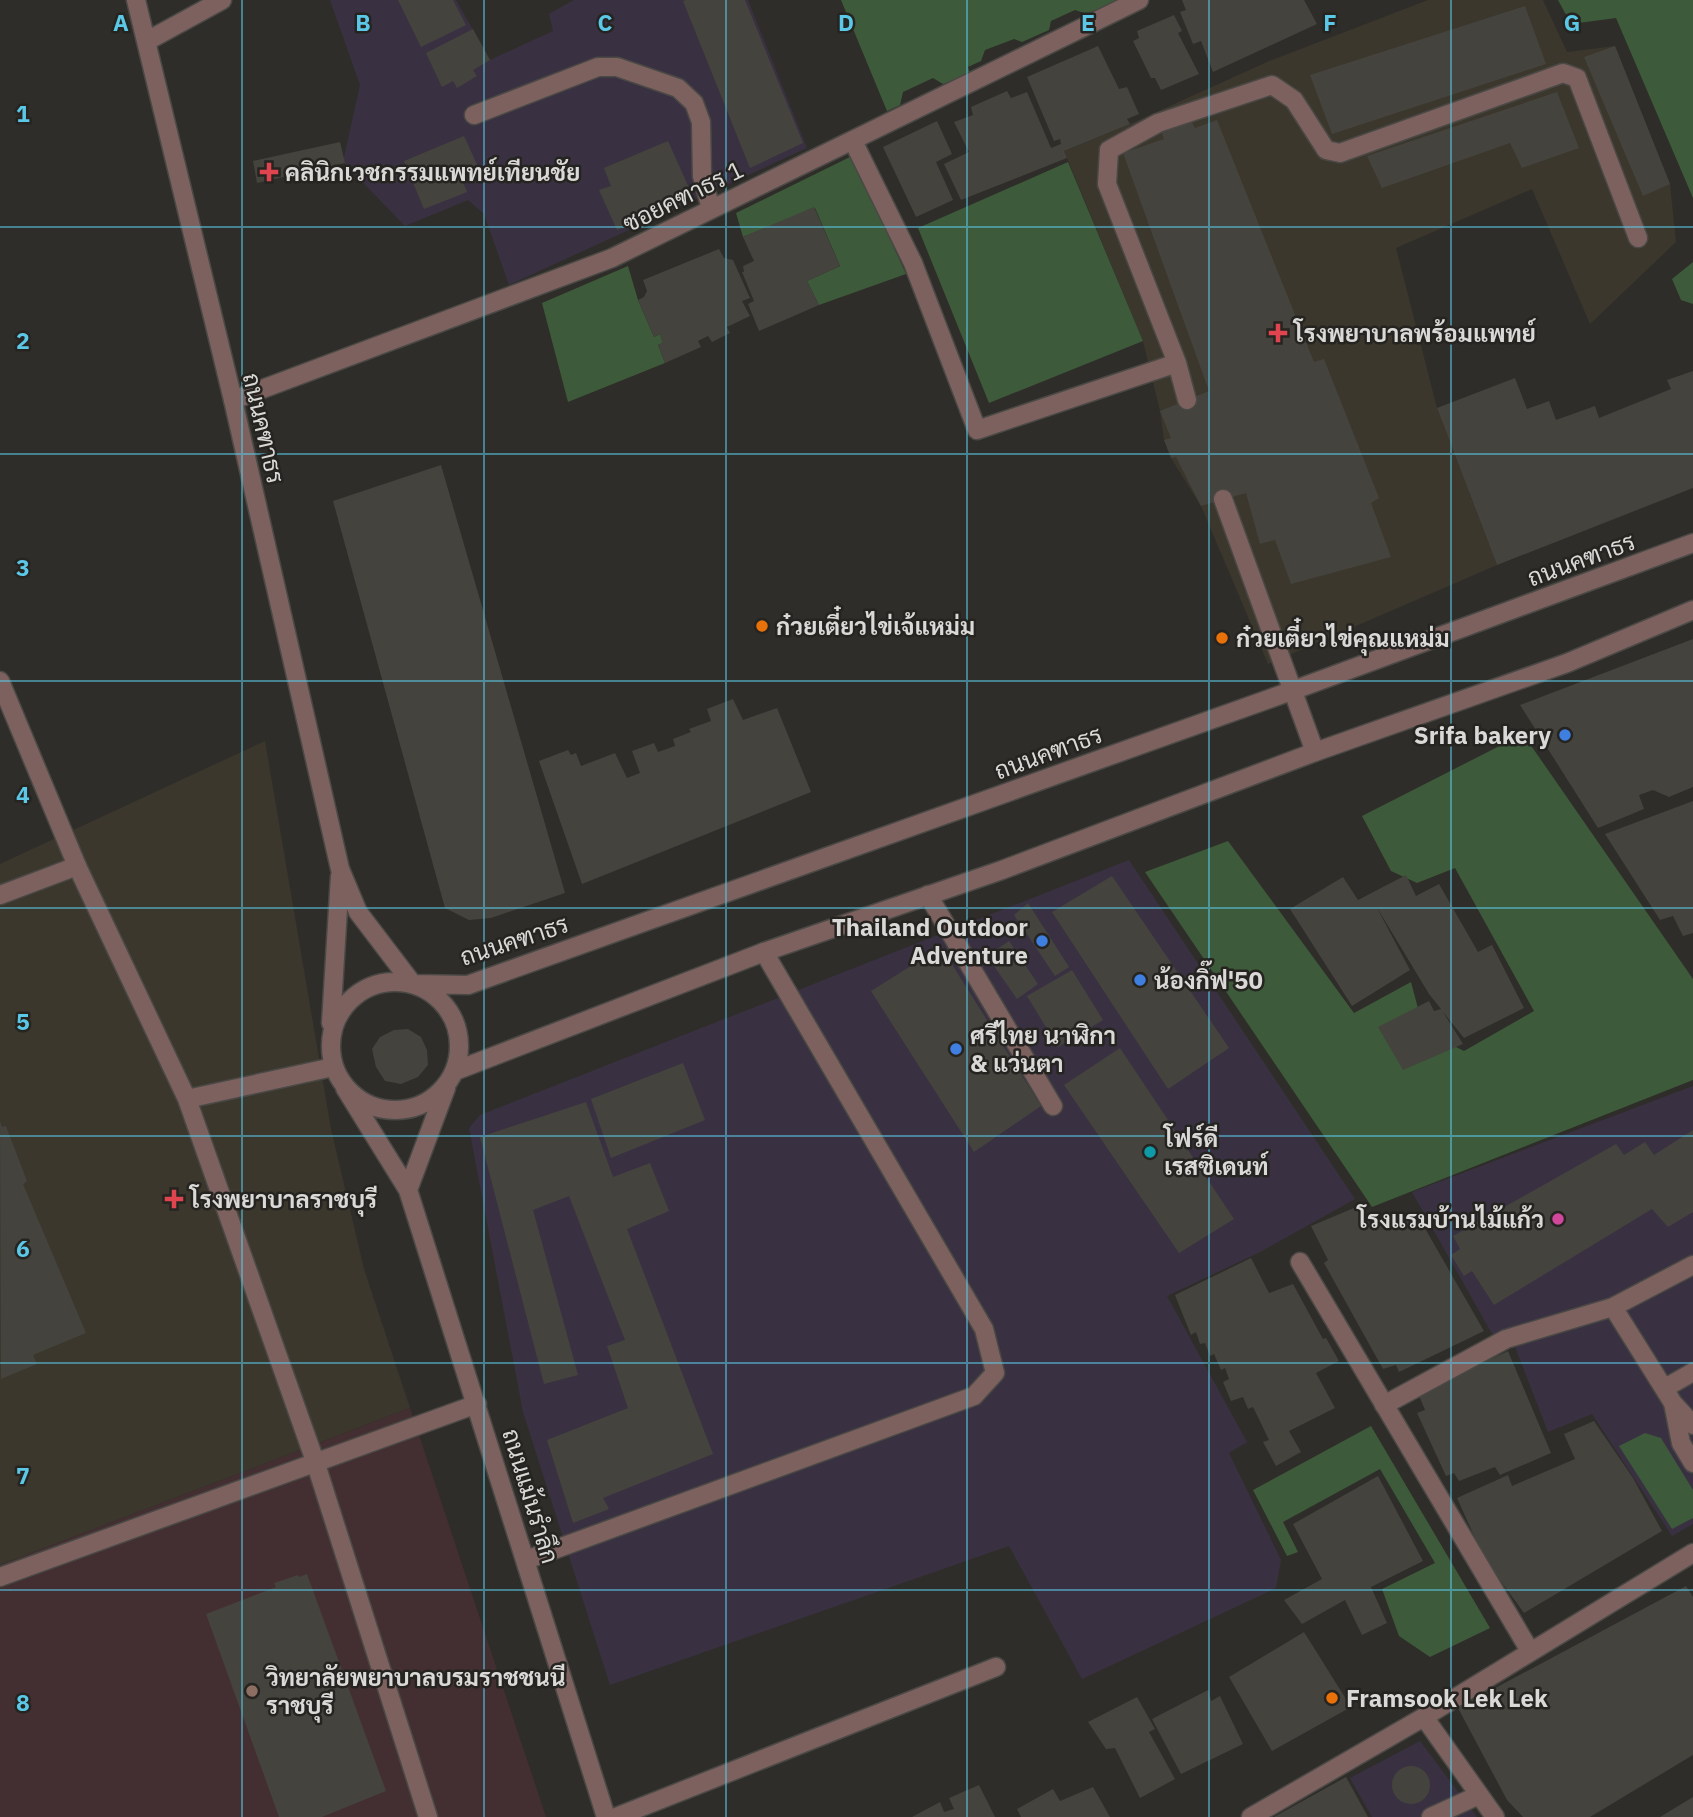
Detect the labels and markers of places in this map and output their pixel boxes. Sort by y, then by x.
place label: คลินิกเวชกรรมแพทย์เทียนชัย [285,156,580,188]
marker: คลินิกเวชกรรมแพทย์เทียนชัย [259,162,279,182]
place label: โรงพยาบาลพร้อมแพทย์ [1292,317,1537,349]
marker: โรงพยาบาลพร้อมแพทย์ [1268,323,1288,343]
place label: ก๋วยเตี๋ยวไข่เจ้แหม่ม [776,605,975,642]
place label: ก๋วยเตี๋ยวไข่คุณแหม่ม [1236,617,1450,656]
marker: ก๋วยเตี๋ยวไข่เจ้แหม่ม [754,618,770,634]
marker: ก๋วยเตี๋ยวไข่คุณแหม่ม [1214,630,1230,646]
place label: Srifa bakery [1414,719,1551,751]
marker: Srifa bakery [1557,727,1573,743]
place label: Thailand Outdoor Adventure [832,911,1028,971]
marker: Thailand Outdoor Adventure [1034,933,1050,949]
place label: น้องกิ๊ฟ'50 [1154,960,1263,996]
marker: น้องกิ๊ฟ'50 [1132,972,1148,988]
place label: ศรีไทย นาฬิกา & แว่นตา [970,1019,1116,1079]
marker: ศรีไทย นาฬิกา & แว่นตา [948,1041,964,1057]
place label: โฟร์ดี เรสซิเดนท์ [1162,1122,1269,1182]
marker: โฟร์ดี เรสซิเดนท์ [1142,1144,1158,1160]
place label: โรงพยาบาลราชบุรี [188,1183,377,1217]
marker: โรงพยาบาลราชบุรี [164,1189,184,1209]
place label: โรงแรมบ้านไม้แก้ว [1355,1203,1544,1235]
marker: โรงแรมบ้านไม้แก้ว [1550,1211,1566,1227]
place label: วิทยาลัยพยาบาลบรมราชชนนี ราชบุรี [265,1661,566,1723]
place label: Framsook Lek Lek [1346,1682,1548,1714]
marker: วิทยาลัยพยาบาลบรมราชชนนี ราชบุรี [244,1683,260,1699]
marker: Framsook Lek Lek [1324,1690,1340,1706]

